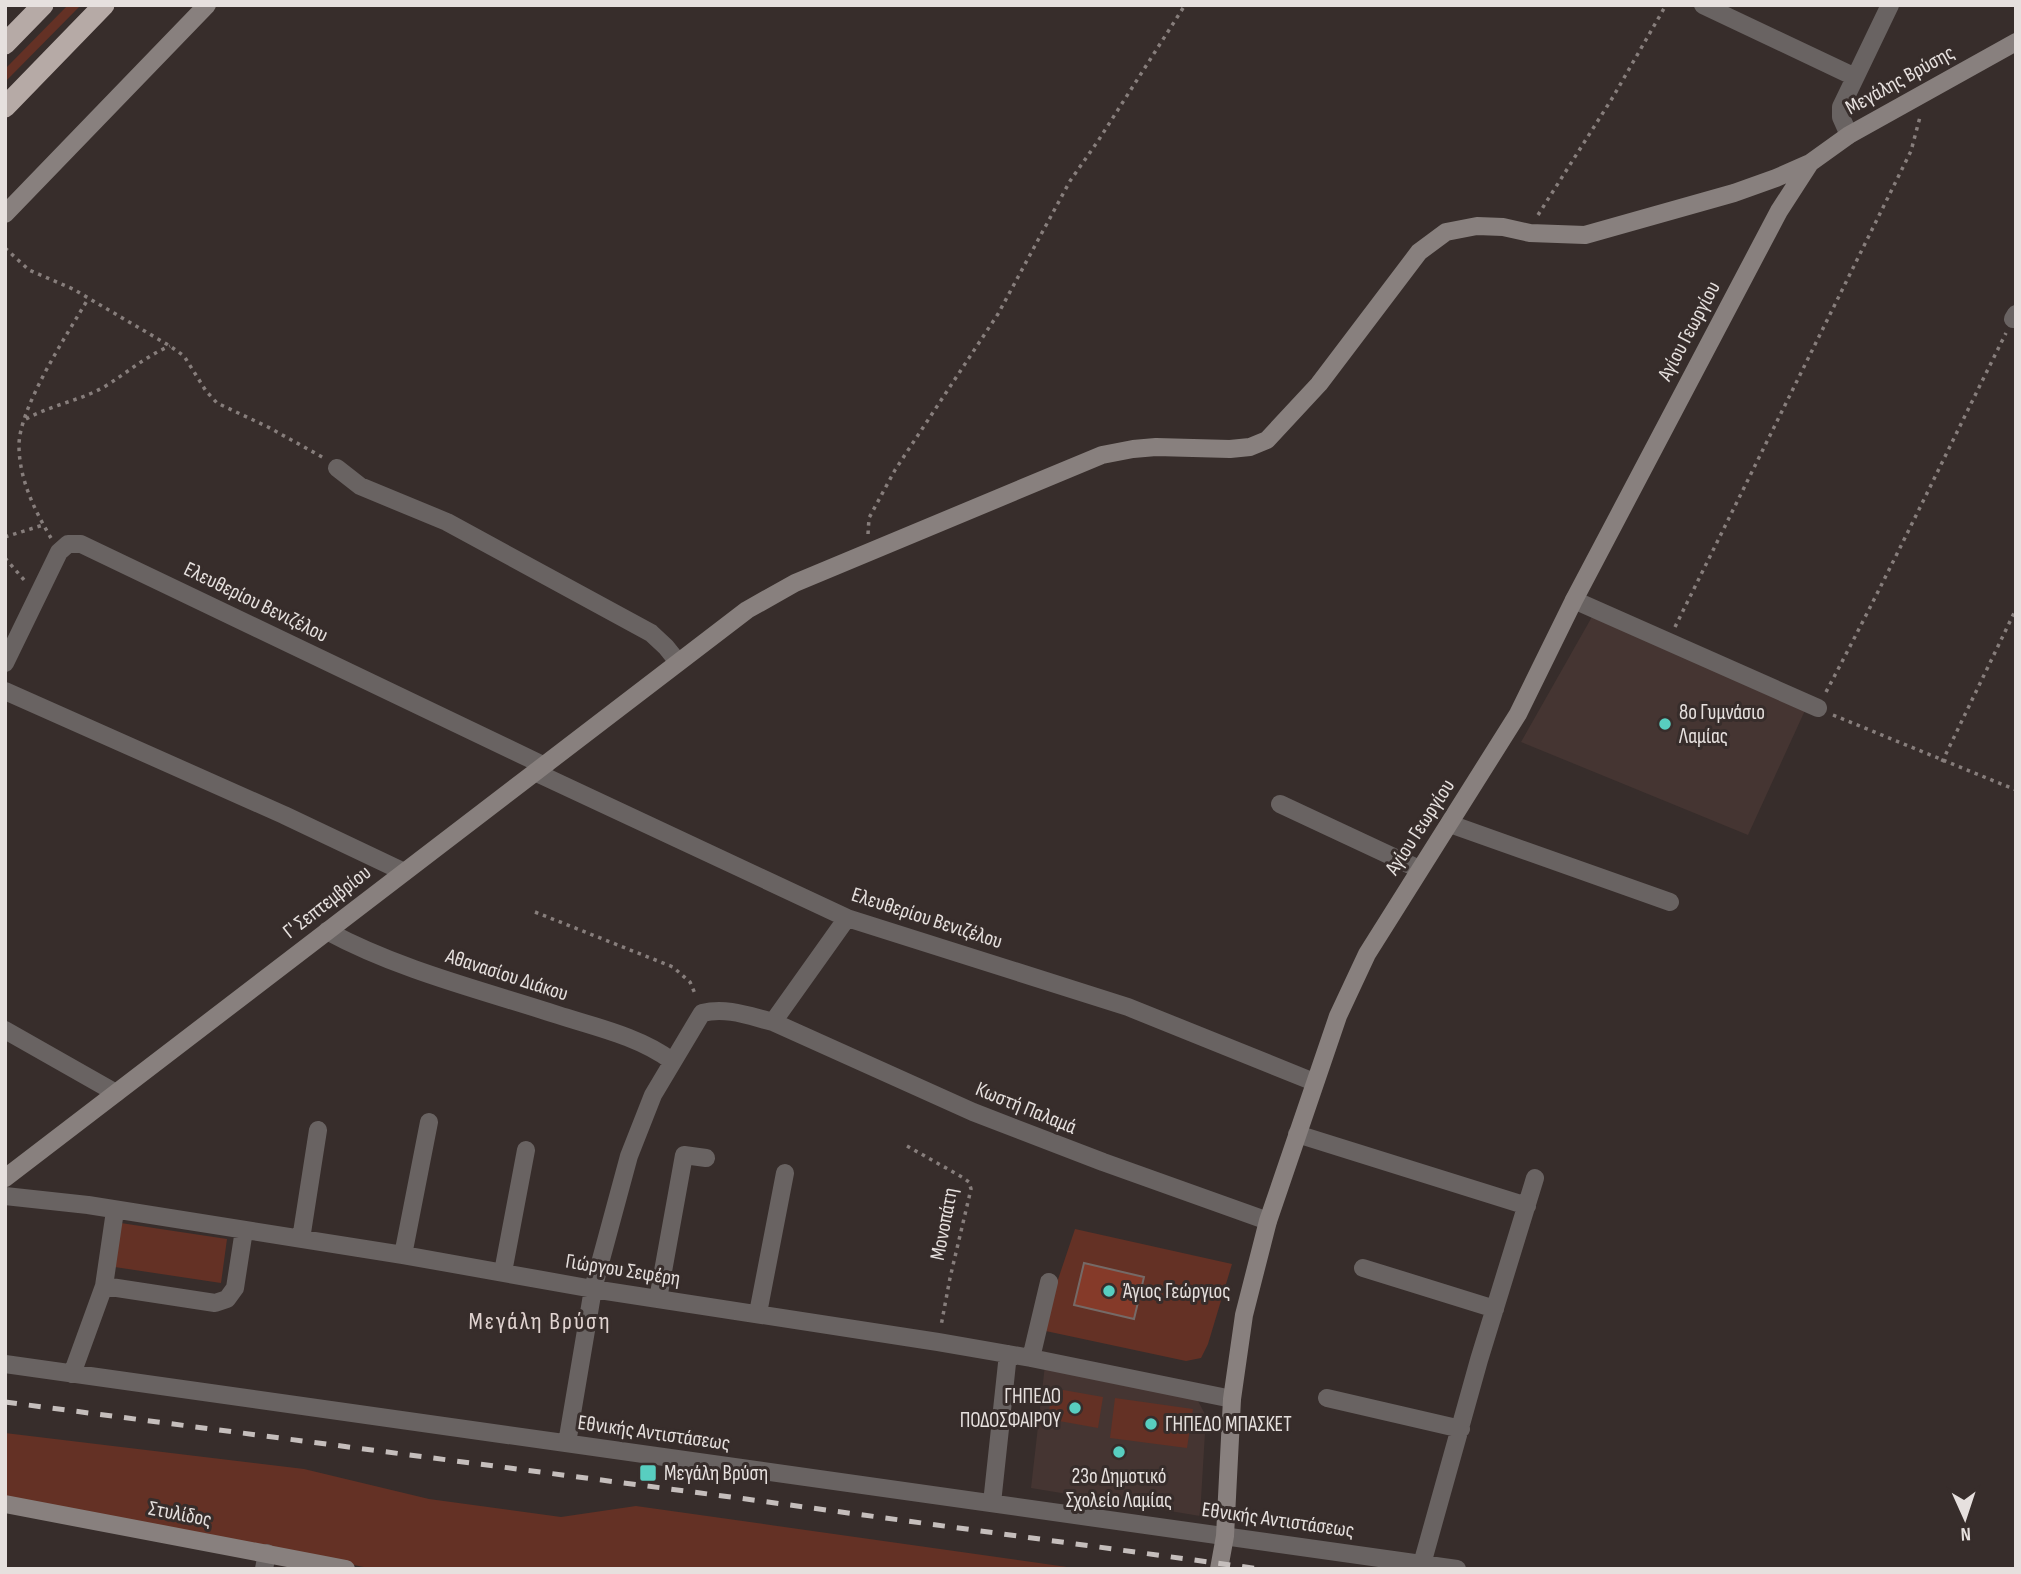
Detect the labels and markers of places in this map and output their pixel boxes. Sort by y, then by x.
place label: 8ο Γυμνάσιο Λαμίας [1678,700,1765,749]
marker: 8ο Γυμνάσιο Λαμίας [1657,716,1673,732]
place label: Άγιος Γεώργιος [1123,1279,1231,1304]
marker: Άγιος Γεώργιος [1101,1283,1117,1299]
place label: ΓΗΠΕΔΟ ΠΟΔΟΣΦΑΙΡΟΥ [960,1384,1061,1433]
marker: ΓΗΠΕΔΟ ΠΟΔΟΣΦΑΙΡΟΥ [1067,1400,1083,1416]
place label: ΓΗΠΕΔΟ ΜΠΑΣΚΕΤ [1165,1412,1292,1437]
marker: ΓΗΠΕΔΟ ΜΠΑΣΚΕΤ [1143,1416,1159,1432]
marker: 23ο Δημοτικό Σχολείο Λαμίας [1111,1444,1127,1460]
place label: Μεγάλη Βρύση [664,1461,768,1486]
marker: Μεγάλη Βρύση [638,1463,658,1483]
place label: 23ο Δημοτικό Σχολείο Λαμίας [1066,1464,1172,1513]

